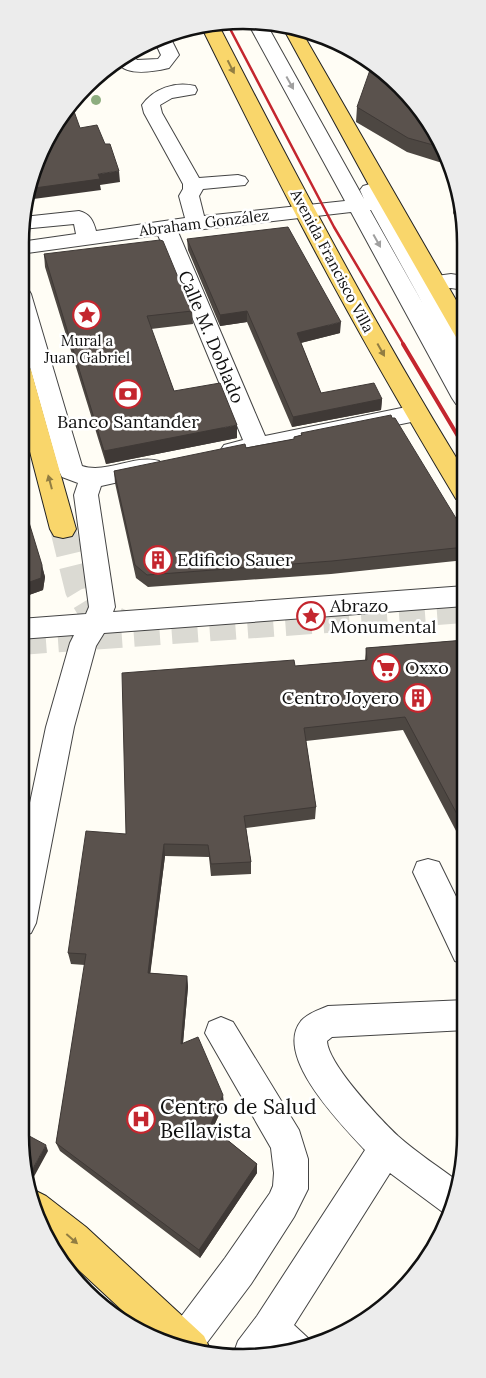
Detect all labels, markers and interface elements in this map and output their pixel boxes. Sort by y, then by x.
one-way arrow [227,60,235,74]
one-way arrow [286,76,294,90]
street label: Avenida Francisco Villa [286,185,378,336]
street label: Abraham González [137,205,270,240]
one-way arrow [372,234,381,247]
street label: Calle M. Doblado [173,267,250,407]
place icon: Mural a Juan Gabriel [72,300,102,330]
place label: Mural a Juan Gabriel [43,331,130,367]
one-way arrow [376,343,385,356]
bank icon: Banco Santander [113,379,143,409]
place label: Banco Santander [57,410,199,433]
one-way arrow [46,475,54,490]
building icon: Edificio Sauer [143,545,173,575]
place label: Edificio Sauer [177,548,293,571]
place label: Abrazo Monumental [329,594,436,638]
place icon: Abrazo Monumental [296,601,326,631]
supermarket icon: Oxxo [371,653,401,683]
place label: Oxxo [405,656,449,679]
building icon: Centro Joyero [403,683,433,713]
place label: Centro Joyero [282,686,399,709]
place label: Centro de Salud Bellavista [160,1093,317,1144]
hospital icon: Centro de Salud Bellavista [126,1104,156,1134]
one-way arrow [65,1233,77,1245]

